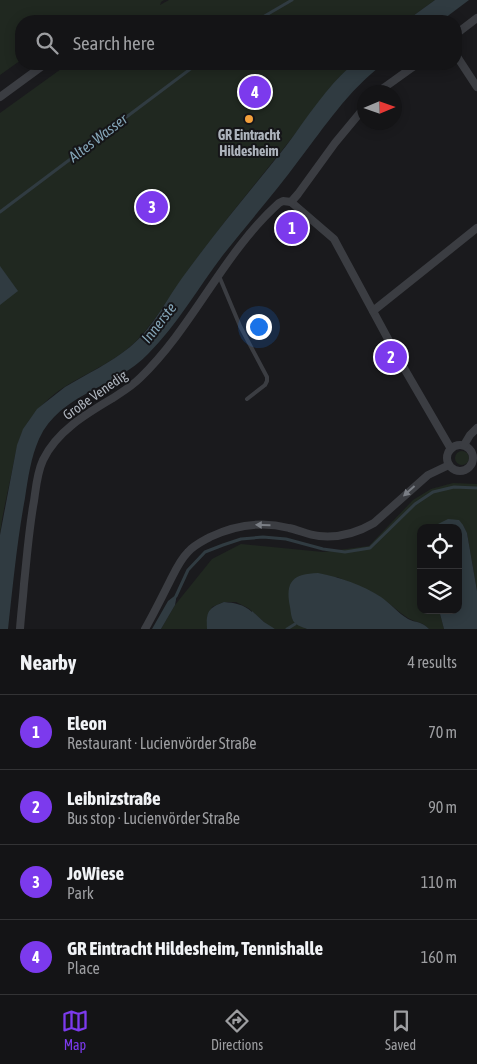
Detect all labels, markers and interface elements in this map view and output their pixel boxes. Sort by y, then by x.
search box [15,15,462,70]
icon: search [33,29,61,57]
text: Search here [73,32,155,54]
pin: 4 [239,73,271,111]
north arrow [357,85,402,130]
water label: Altes Wasser [64,110,131,166]
marker: GR Eintracht Hildesheim [243,113,255,125]
place label: GR Eintracht Hildesheim [218,127,280,159]
pin: 3 [136,188,168,226]
pin: 1 [276,209,308,247]
water label: Innerste [138,299,180,346]
your location [246,314,272,340]
pin: 2 [375,338,407,376]
street label: Große Venedig [60,367,130,423]
one-way arrow [403,485,415,497]
one-way arrow [254,521,270,529]
map controls [417,524,462,614]
button: locate [417,524,462,569]
button: layers [417,569,462,614]
text: Nearby [20,650,76,674]
text: 4 results [407,653,457,671]
text: Eleon [67,712,107,734]
text: 1 [32,723,40,741]
text: 70 m [428,723,457,741]
text: Restaurant · Lucienvörder Straße [67,734,257,752]
text: Leibnizstraße [67,787,161,809]
text: 2 [32,798,40,816]
text: 90 m [428,798,457,816]
text: Bus stop · Lucienvörder Straße [67,809,240,827]
text: JoWiese [67,862,124,884]
text: 3 [32,873,40,891]
text: 110 m [421,873,457,891]
text: Park [67,884,94,902]
text: GR Eintracht Hildesheim, Tennishalle [67,937,323,959]
text: 4 [32,948,40,966]
text: 160 m [421,948,457,966]
text: Place [67,959,100,977]
tab: Map [61,1007,89,1053]
tab: Directions [211,1007,263,1053]
tab: Saved [385,1007,416,1053]

